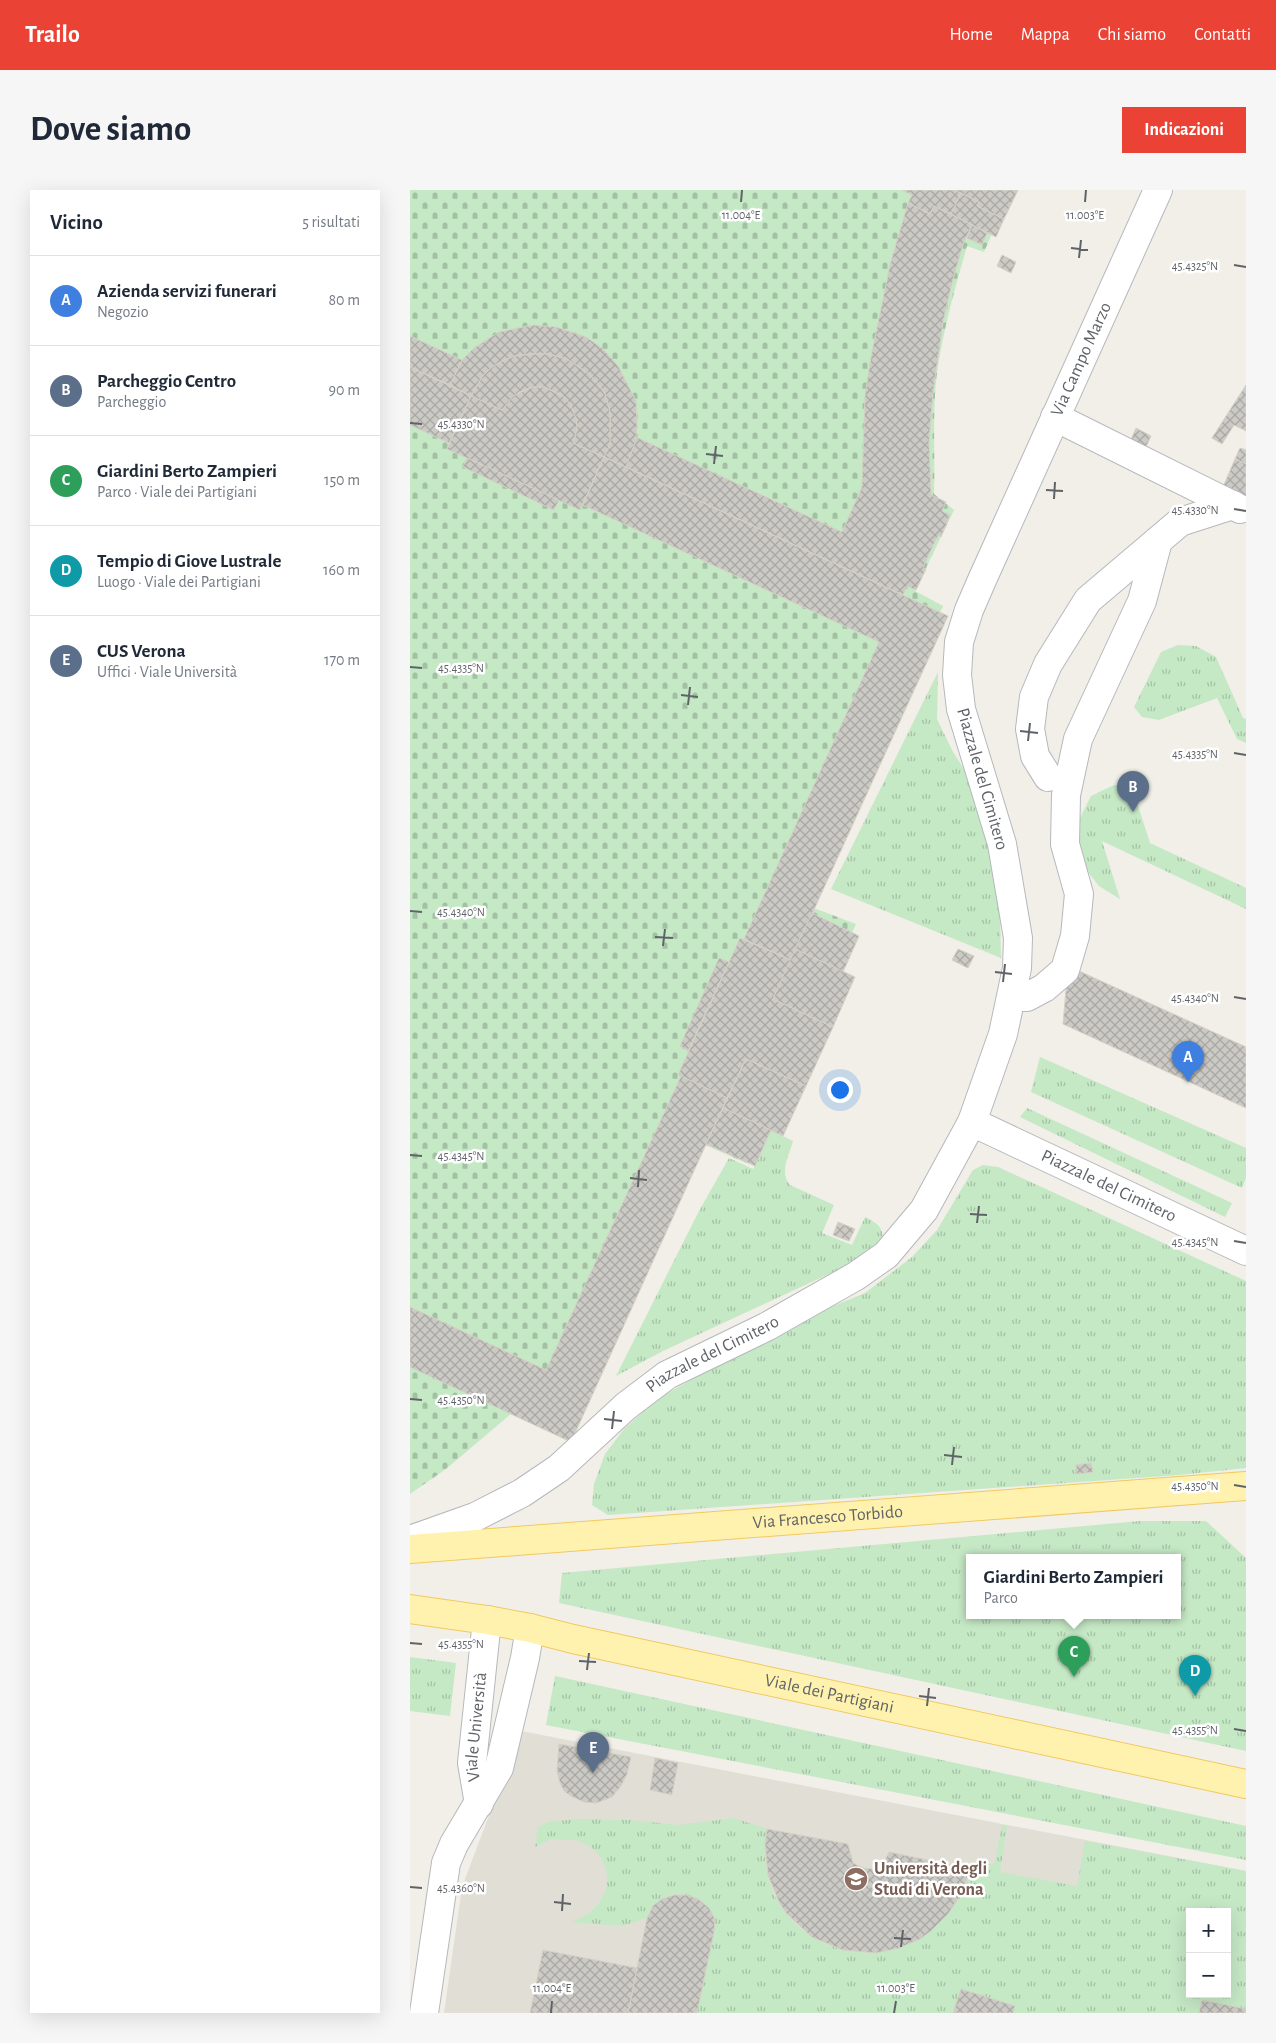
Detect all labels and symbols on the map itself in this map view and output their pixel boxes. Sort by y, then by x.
text: 11.004°E [722,209,761,221]
text: 11.003°E [1066,209,1104,221]
text: 45.4325°N [1172,260,1218,272]
street label: Via Campo Marzo [1048,300,1115,419]
text: 45.4330°N [437,418,485,430]
text: 45.4330°N [1171,504,1219,516]
text: 45.4335°N [438,662,484,674]
street label: Piazzale del Cimitero [953,706,1011,852]
text: 45.4335°N [1172,748,1218,760]
pin: B [1117,771,1149,812]
text: 45.4340°N [437,906,485,918]
text: 45.4340°N [1171,992,1219,1004]
pin: A [1172,1041,1204,1082]
your location [827,1077,853,1103]
street label: Piazzale del Cimitero [1038,1147,1179,1226]
text: 45.4345°N [438,1150,484,1162]
text: 45.4345°N [1172,1236,1218,1248]
street label: Piazzale del Cimitero [643,1312,782,1396]
text: 45.4350°N [437,1394,485,1406]
text: 45.4350°N [1171,1480,1219,1492]
street label: Via Francesco Torbido [752,1503,904,1532]
pin: C [1058,1636,1090,1677]
text: 45.4355°N [438,1638,484,1650]
pin: D [1179,1655,1211,1696]
street label: Viale Università [463,1671,490,1783]
street label: Viale dei Partigiani [763,1672,895,1717]
text: 45.4355°N [1172,1724,1218,1736]
pin: E [577,1732,609,1773]
place label: Università degli Studi di Verona [874,1860,987,1899]
school or university icon: Università degli Studi di Verona [843,1866,869,1892]
text: 45.4360°N [437,1882,485,1894]
text: 11.004°E [533,1982,572,1994]
text: 11.003°E [877,1982,915,1994]

